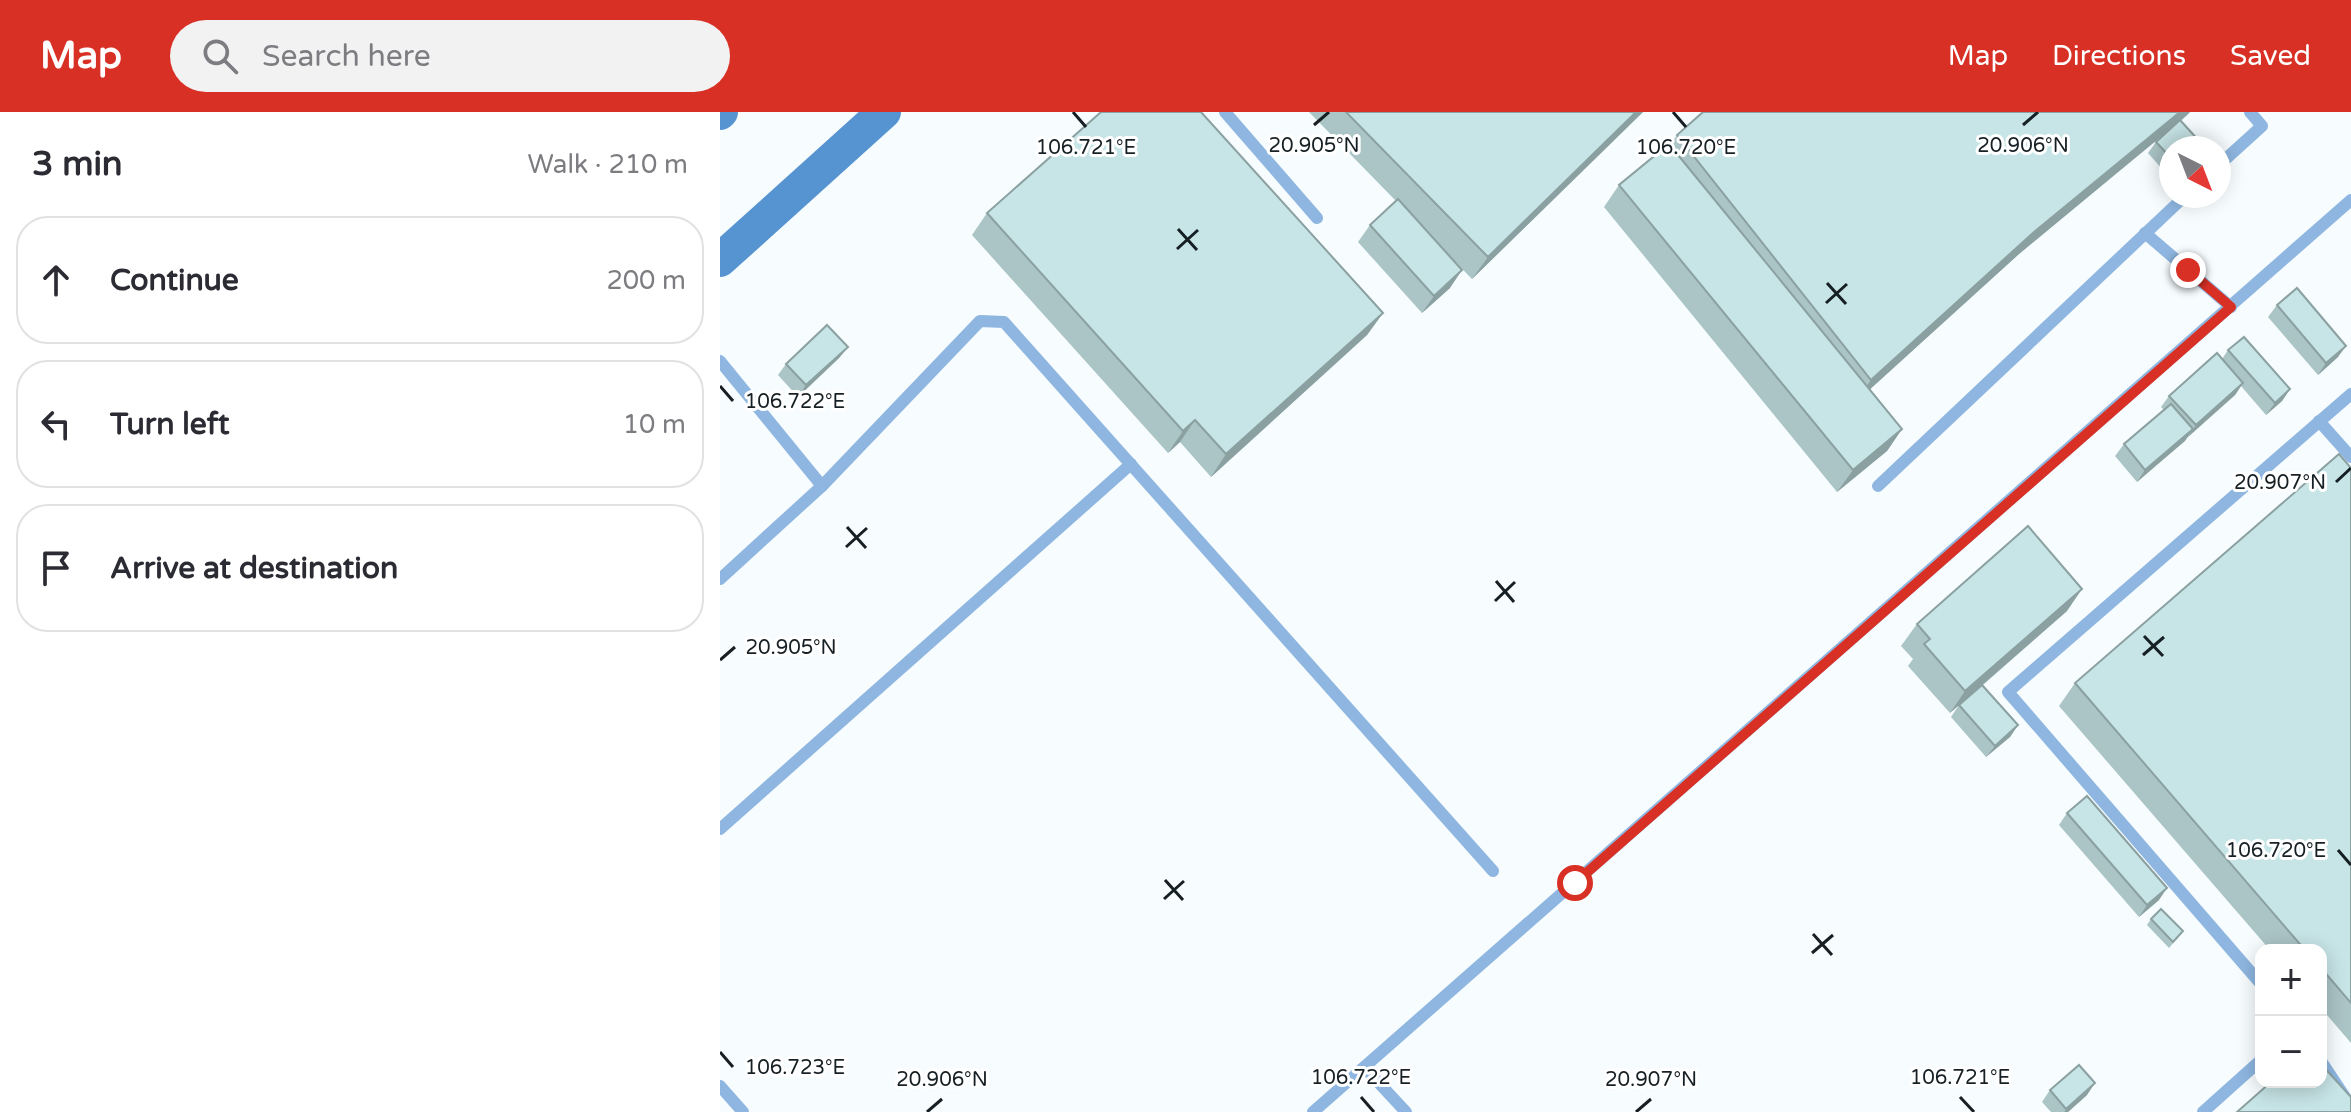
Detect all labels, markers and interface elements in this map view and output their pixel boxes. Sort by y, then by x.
search box [170,20,730,92]
text: Map [40,33,122,79]
icon: search [198,34,242,78]
text: Search here [262,38,431,75]
text: Map [1948,39,2008,73]
text: Directions [2052,39,2186,73]
text: Saved [2230,39,2311,73]
text: 20.905°N [1268,134,1360,158]
text: 20.906°N [1977,134,2069,158]
text: 106.721°E [1036,136,1136,160]
text: 106.720°E [1636,136,1736,160]
north arrow [2159,136,2231,208]
text: 3 min [32,144,123,185]
text: Walk · 210 m [528,149,688,180]
route end [2170,252,2206,288]
icon: ahead [34,258,78,302]
text: Continue [110,262,239,299]
text: 200 m [606,265,686,296]
text: 106.722°E [745,390,845,414]
icon: left [34,402,78,446]
text: Turn left [110,406,229,443]
text: 10 m [623,409,686,440]
text: 20.907°N [2234,471,2326,495]
icon: arrive [34,546,78,590]
text: Arrive at destination [110,550,398,587]
text: 20.905°N [745,636,837,660]
text: 106.720°E [2226,839,2326,863]
route start [1557,865,1593,901]
map controls [2255,944,2327,1088]
button: + [2255,944,2327,1016]
button: − [2255,1016,2327,1088]
text: 106.723°E [745,1056,845,1080]
text: 106.722°E [1311,1066,1411,1090]
text: 106.721°E [1910,1066,2010,1090]
text: 20.906°N [896,1068,988,1092]
text: 20.907°N [1605,1068,1697,1092]

